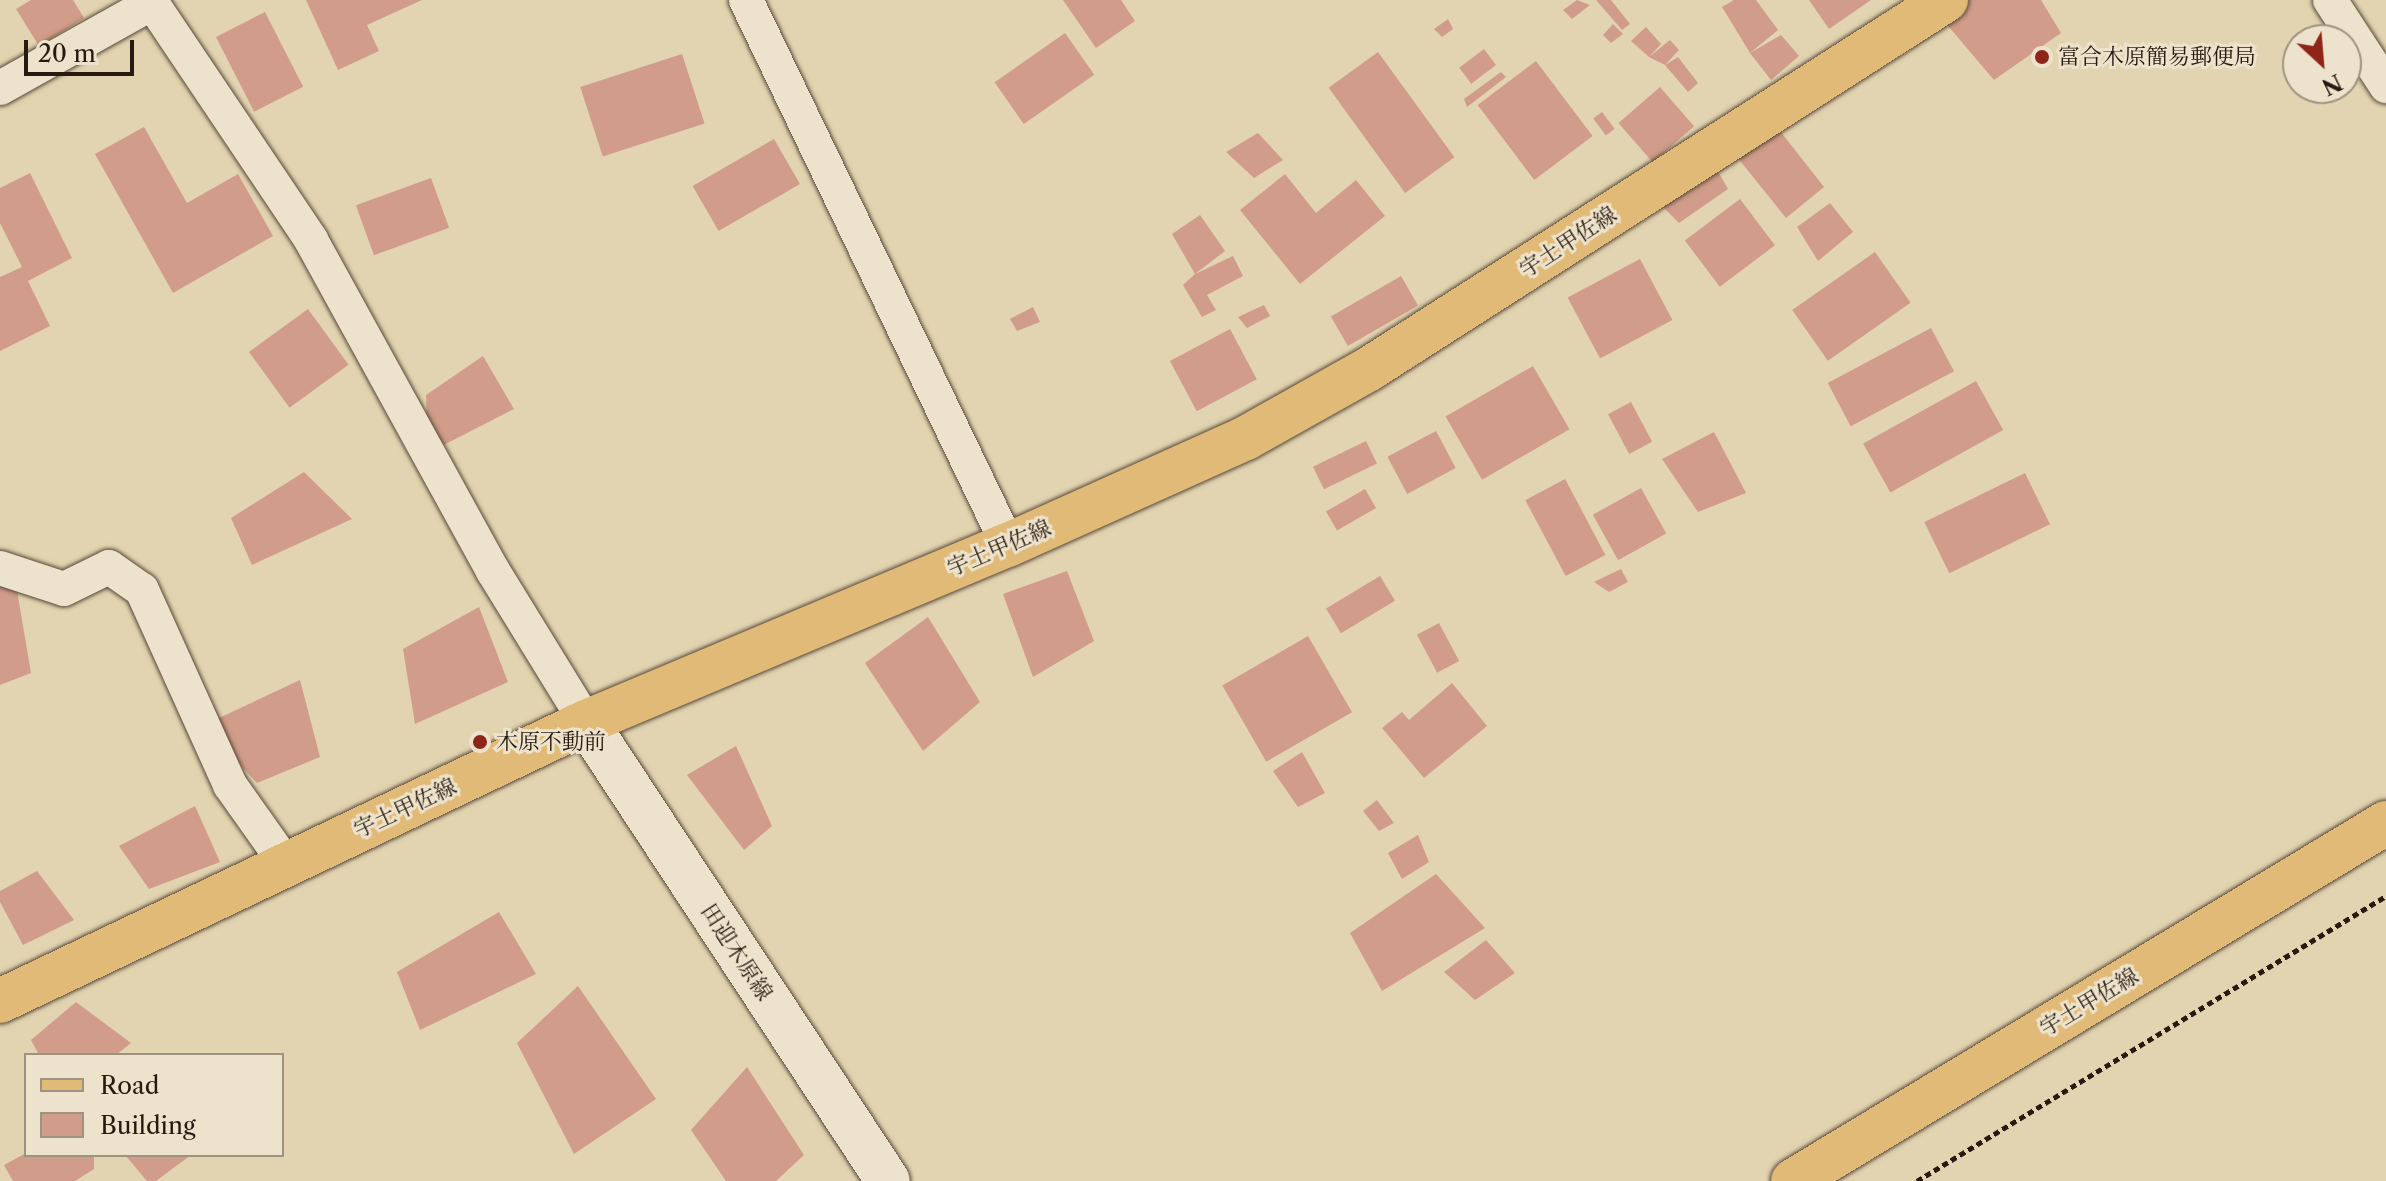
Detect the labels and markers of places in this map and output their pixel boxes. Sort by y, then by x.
place label: 富合木原簡易郵便局 [2058,44,2256,70]
marker: 富合木原簡易郵便局 [2033,48,2051,66]
place label: 木原不動前 [496,729,606,755]
marker: 木原不動前 [471,733,489,751]

